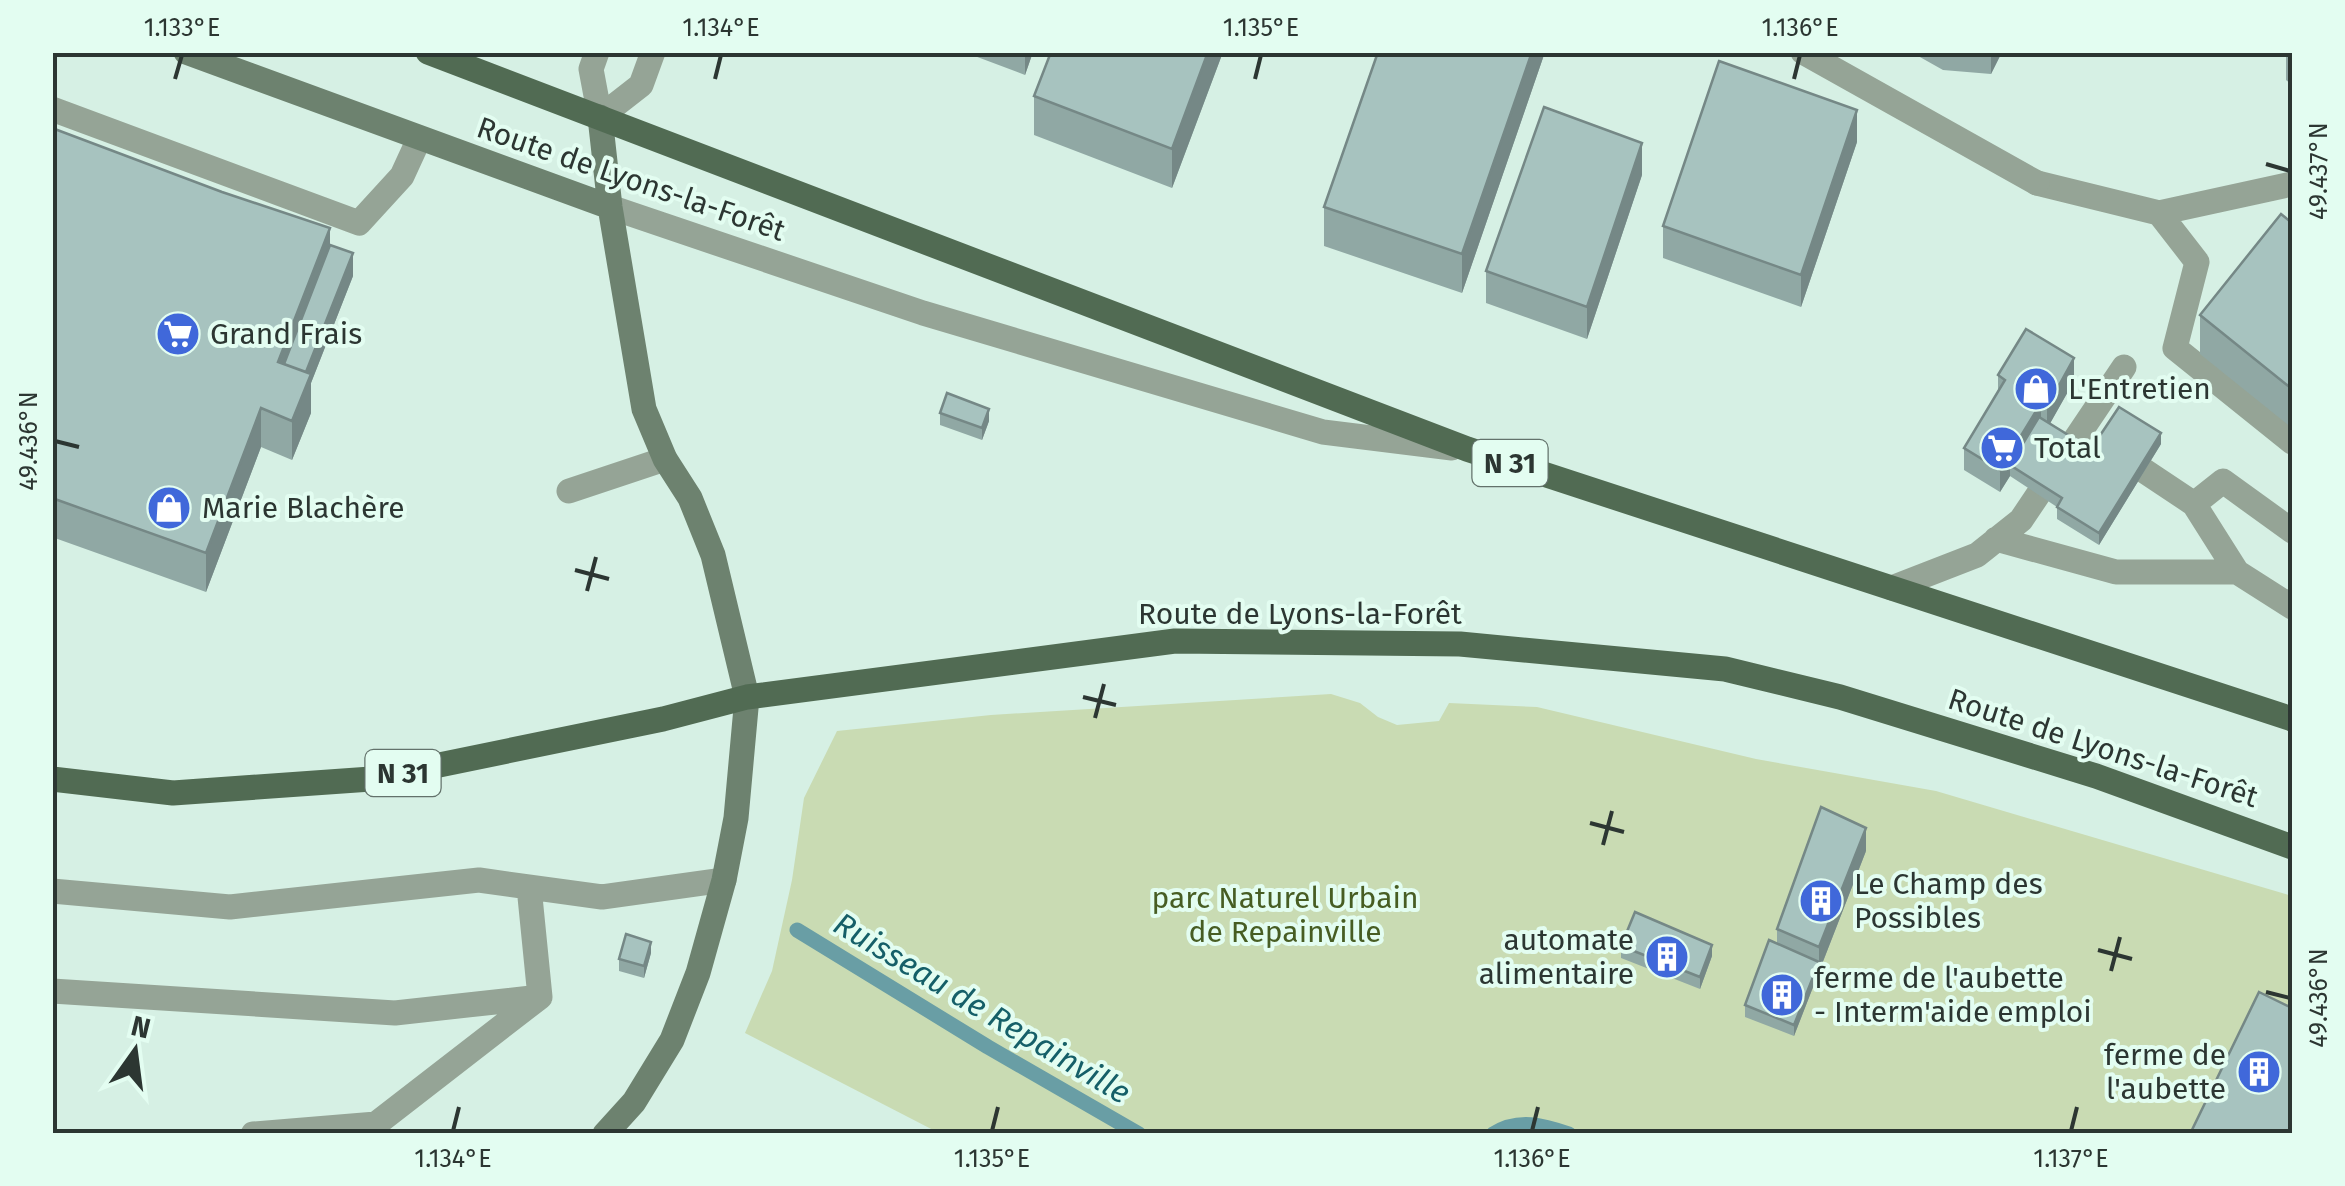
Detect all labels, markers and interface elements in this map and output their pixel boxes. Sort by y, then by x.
text: 1.133°E [144,13,220,43]
text: 1.134°E [682,13,760,43]
text: 1.135°E [1223,13,1299,43]
text: 1.136°E [1761,13,1839,43]
street label: Route de Lyons-la-Forêt [472,109,790,249]
text: 49.437°N [2304,122,2334,220]
supermarket icon: Grand Frais [155,311,201,357]
place label: Grand Frais [210,316,362,352]
shop icon: L'Entretien [2013,366,2059,412]
place label: L'Entretien [2068,371,2211,407]
text: 49.436°N [14,391,44,491]
supermarket icon: Total [1979,425,2025,471]
place label: Total [2034,430,2101,466]
road number: N 31 [1472,440,1548,486]
shop icon: Marie Blachère [146,485,192,531]
place label: Marie Blachère [202,490,405,526]
street label: Route de Lyons-la-Forêt [1138,596,1462,632]
street label: Route de Lyons-la-Forêt [1943,681,2263,815]
road number: N 31 [366,750,440,796]
place label: Le Champ des Possibles [1854,866,2043,936]
building icon: Le Champ des Possibles [1798,878,1844,924]
park label: parc Naturel Urbain de Repainville [1152,880,1419,950]
water label: Ruisseau de Repainville [827,904,1137,1112]
place label: automate alimentaire [1479,922,1634,992]
building icon: automate alimentaire [1644,934,1690,980]
text: 49.436°N [2304,948,2334,1048]
place label: ferme de l'aubette - Interm'aide emploi [1814,960,2092,1030]
building icon: ferme de l'aubette - Interm'aide emploi [1759,972,1805,1018]
north arrow [85,1001,185,1101]
text: N [128,1009,154,1045]
place label: ferme de l'aubette [2104,1037,2226,1107]
building icon: ferme de l'aubette [2236,1049,2282,1095]
text: 1.134°E [414,1144,492,1174]
text: 1.135°E [954,1144,1030,1174]
text: 1.136°E [1493,1144,1571,1174]
text: 1.137°E [2033,1144,2109,1174]

